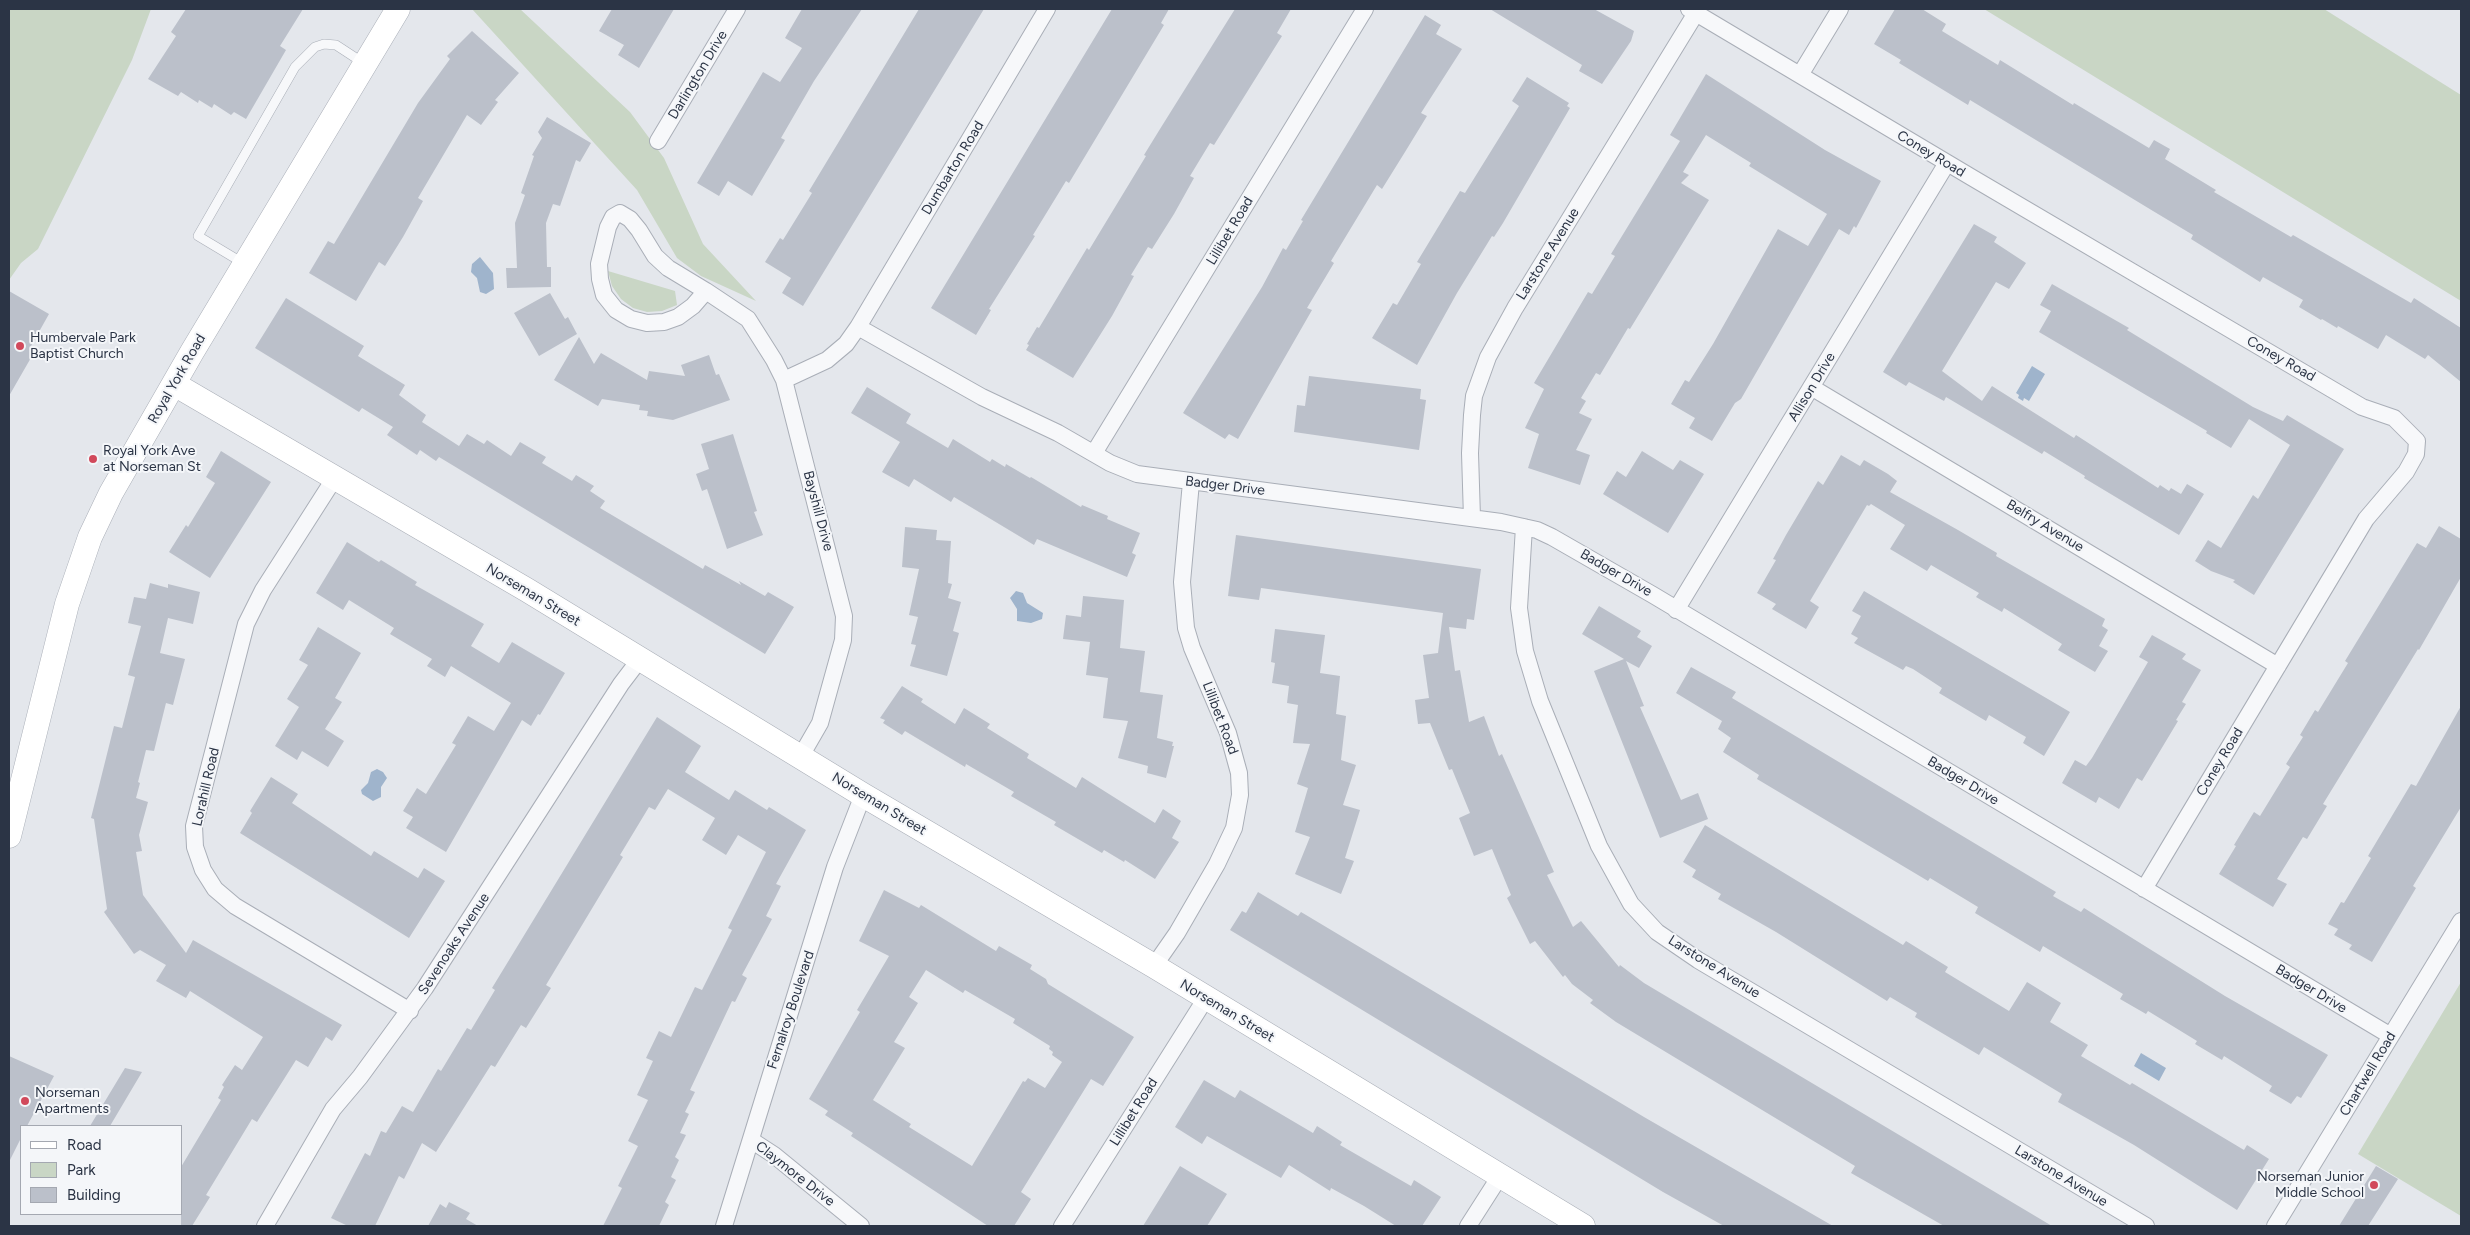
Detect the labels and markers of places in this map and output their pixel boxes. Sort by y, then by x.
place label: Humbervale Park Baptist Church [30,330,136,362]
marker: Humbervale Park Baptist Church [14,340,26,352]
place label: Royal York Ave at Norseman St [103,443,201,476]
marker: Royal York Ave at Norseman St [87,453,99,465]
place label: Norseman Apartments [35,1085,109,1118]
marker: Norseman Apartments [19,1095,31,1107]
place label: Norseman Junior Middle School [2257,1169,2364,1202]
marker: Norseman Junior Middle School [2368,1179,2380,1191]

